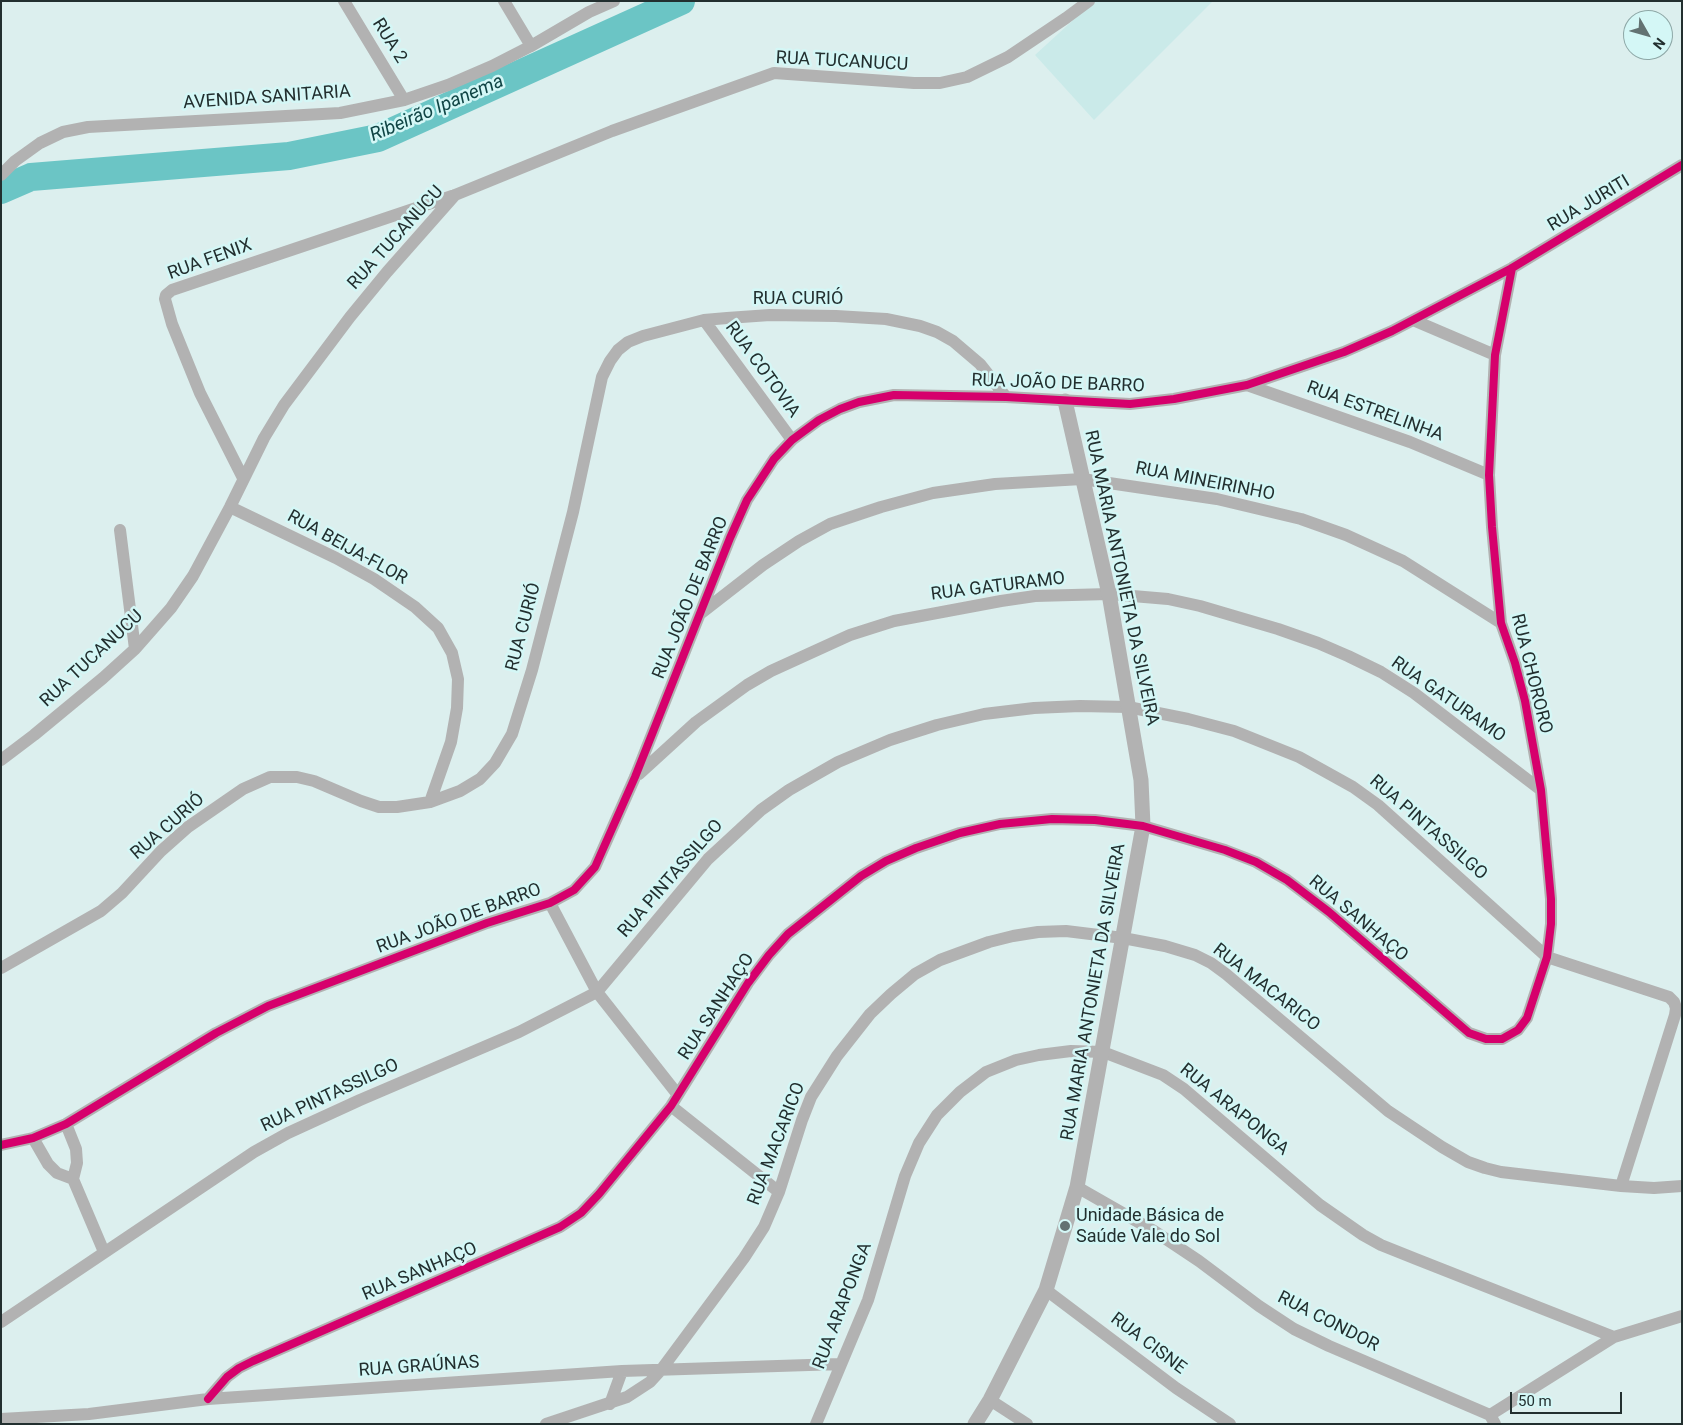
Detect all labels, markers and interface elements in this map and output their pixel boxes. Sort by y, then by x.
north arrow [1623,10,1673,60]
street label: RUA 2 [367,15,411,67]
text: N [1650,35,1668,52]
street label: RUA TUCANUCU [775,48,909,76]
water label: Ribeirão Ipanema [367,71,507,147]
street label: AVENIDA SANITARIA [183,81,351,115]
street label: RUA JURITI [1544,171,1634,237]
street label: RUA TUCANUCU [344,182,448,294]
street label: RUA FENIX [165,235,255,285]
street label: RUA CURIÓ [753,288,843,310]
street label: RUA COTOVIA [720,318,804,422]
street label: RUA JOÃO DE BARRO [971,370,1145,398]
street label: RUA ESTRELINHA [1304,377,1446,447]
street label: RUA MARIA ANTONIETA DA SILVEIRA [1079,428,1163,728]
street label: RUA MINEIRINHO [1134,458,1276,506]
street label: RUA BEIJA-FLOR [283,506,411,590]
street label: RUA JOÃO DE BARRO [649,514,733,682]
street label: RUA GATURAMO [930,568,1066,606]
street label: RUA CURIÓ [502,580,546,674]
street label: RUA TUCANUCU [36,606,148,712]
street label: RUA CHORORO [1506,612,1556,736]
street label: RUA GATURAMO [1387,652,1509,748]
street label: RUA PINTASSILGO [1365,771,1491,885]
street label: RUA CURIÓ [127,789,209,865]
street label: RUA PINTASSILGO [614,816,728,942]
street label: RUA MARIA ANTONIETA DA SILVEIRA [1057,842,1131,1142]
street label: RUA SANHAÇO [1304,871,1412,967]
street label: RUA JOÃO DE BARRO [374,879,544,959]
street label: RUA MACARICO [1208,940,1324,1036]
street label: RUA SANHAÇO [675,950,759,1064]
street label: RUA PINTASSILGO [258,1055,402,1137]
street label: RUA ARAPONGA [1175,1059,1293,1161]
street label: RUA MACARICO [744,1080,810,1208]
place label: Unidade Básica de Saúde Vale do Sol [1076,1205,1224,1248]
marker: Unidade Básica de Saúde Vale do Sol [1058,1219,1072,1233]
street label: RUA SANHAÇO [359,1238,481,1306]
street label: RUA ARAPONGA [809,1240,877,1372]
street label: RUA CONDOR [1274,1287,1382,1357]
street label: RUA CISNE [1106,1309,1190,1379]
street label: RUA GRAÚNAS [358,1352,480,1382]
scale bar [1513,1382,1626,1414]
text: 50 m [1518,1392,1552,1410]

